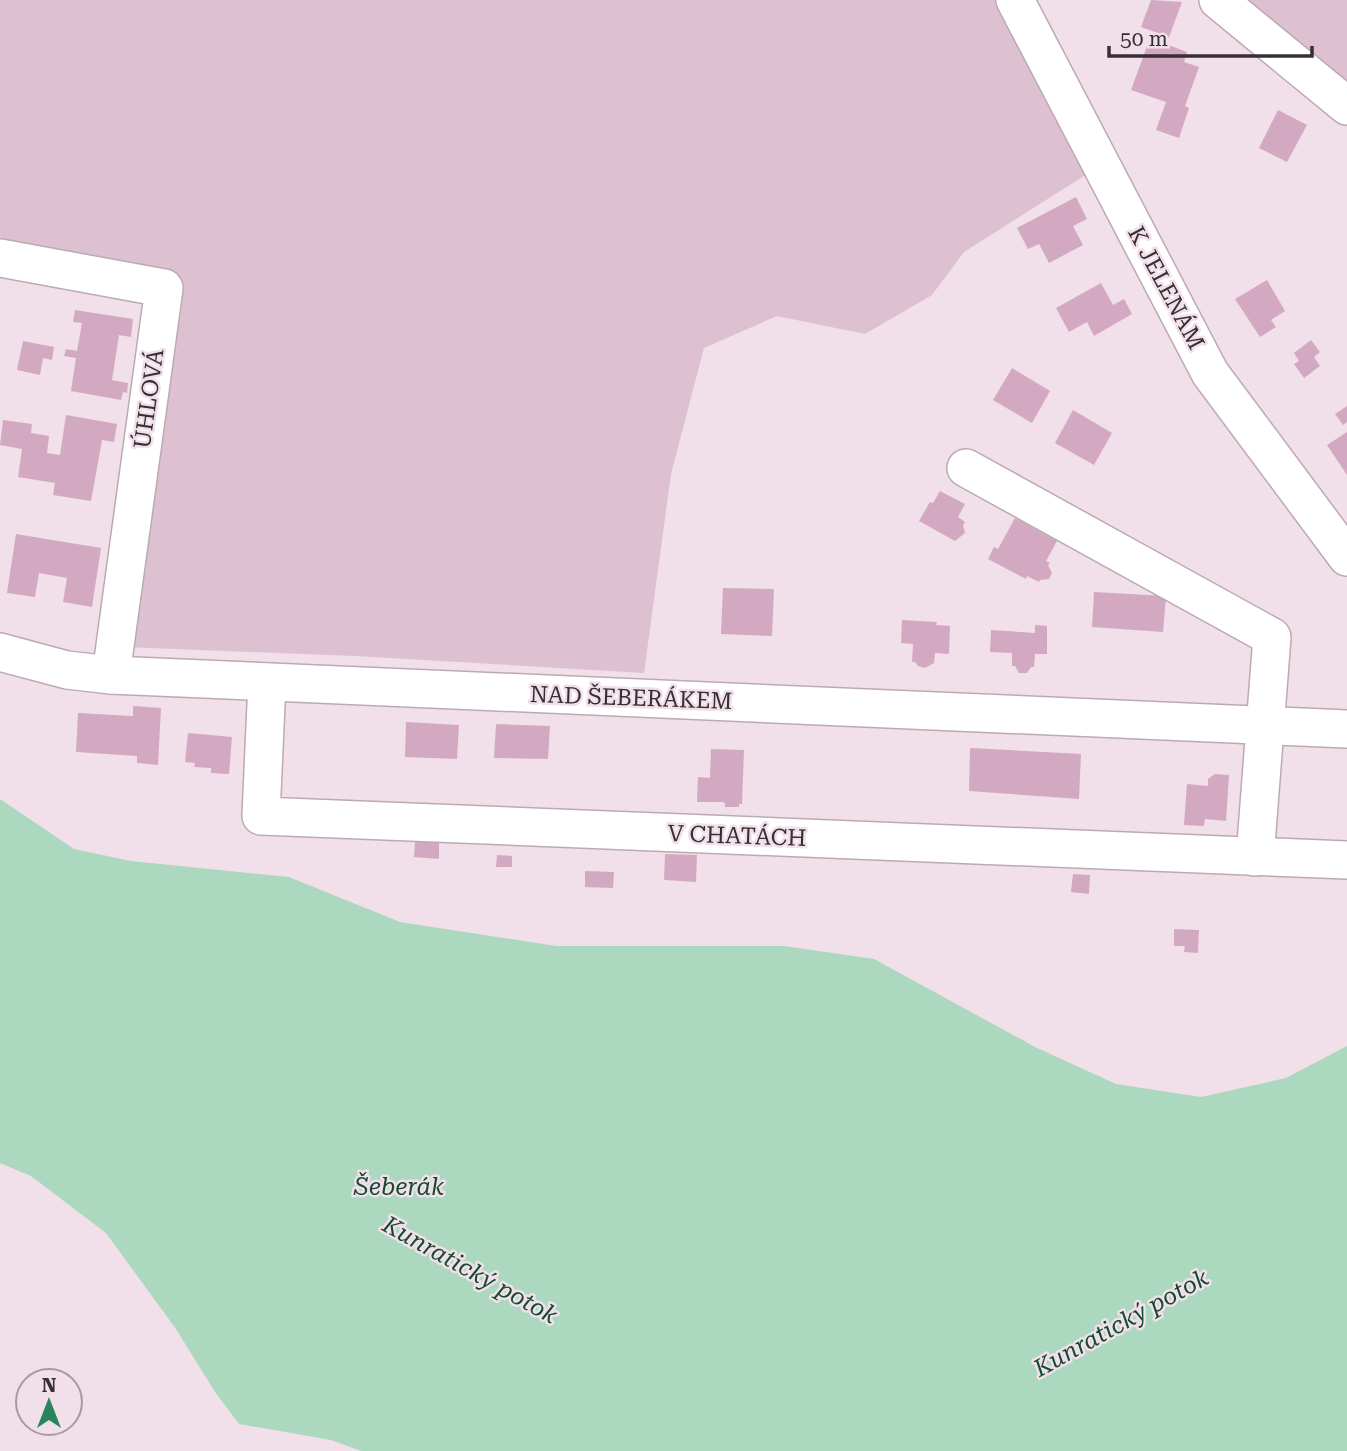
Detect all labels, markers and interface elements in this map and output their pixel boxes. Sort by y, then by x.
scale bar [1109,14,1312,58]
text: 50 m [1120,27,1168,51]
street label: K JELENÁM [1122,222,1210,354]
street label: ÚHLOVÁ [128,347,169,451]
street label: NAD ŠEBERÁKEM [529,681,733,715]
street label: V CHATÁCH [667,820,807,852]
water label: Šeberák [353,1172,444,1201]
water label: Kunratický potok [377,1210,562,1330]
water label: Kunratický potok [1028,1263,1213,1383]
north arrow [14,1367,84,1437]
text: N [42,1374,57,1397]

